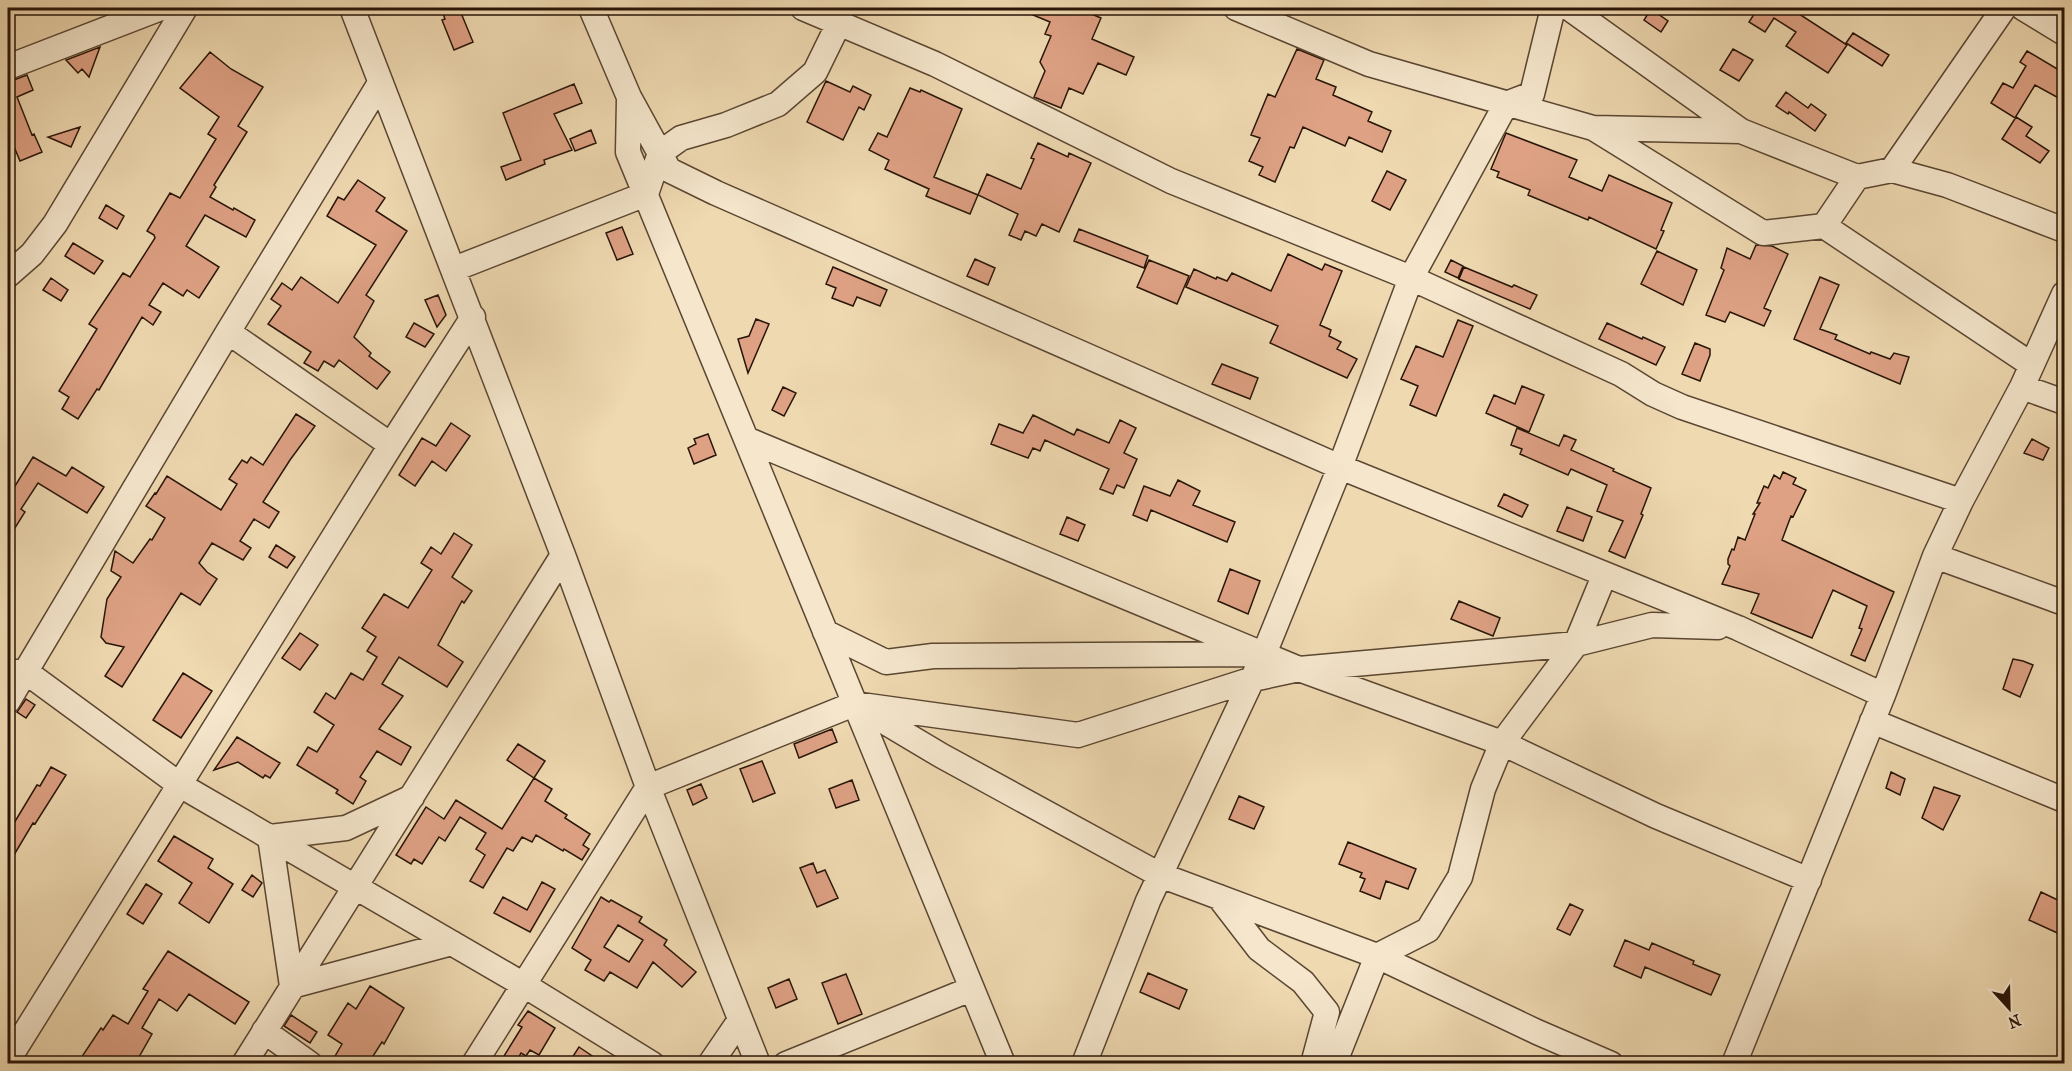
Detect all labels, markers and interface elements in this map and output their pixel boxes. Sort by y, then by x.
north arrow [1979,978,2039,1038]
text: N [2004,1010,2024,1033]

